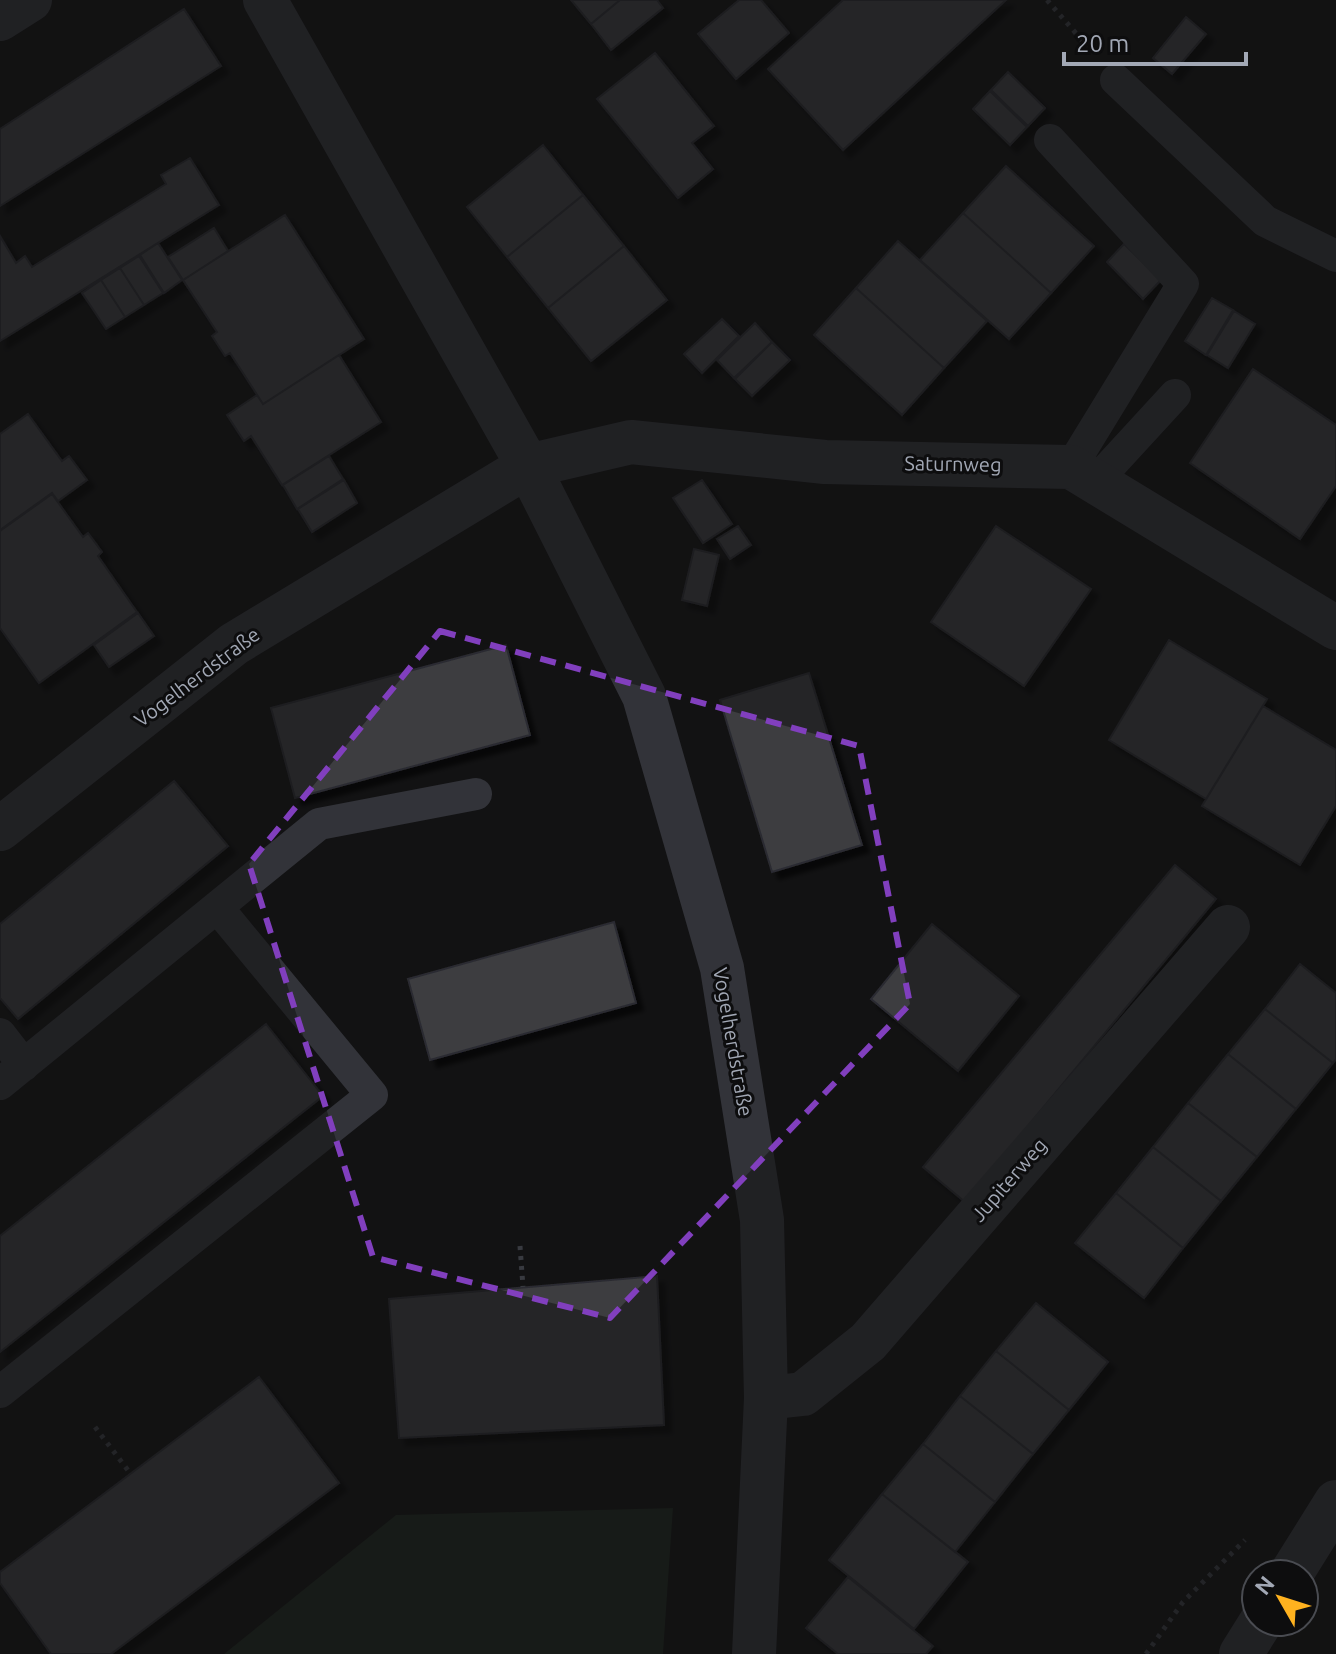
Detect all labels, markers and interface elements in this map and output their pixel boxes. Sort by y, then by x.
scale bar [1064,16,1246,66]
text: 20 m [1076,30,1129,57]
street label: Saturnweg [904,451,1002,476]
street label: Vogelherdstraße [130,622,264,731]
street label: Vogelherdstraße [709,966,758,1118]
street label: Jupiterweg [966,1133,1051,1226]
north arrow [1240,1558,1320,1638]
text: N [1249,1571,1279,1599]

